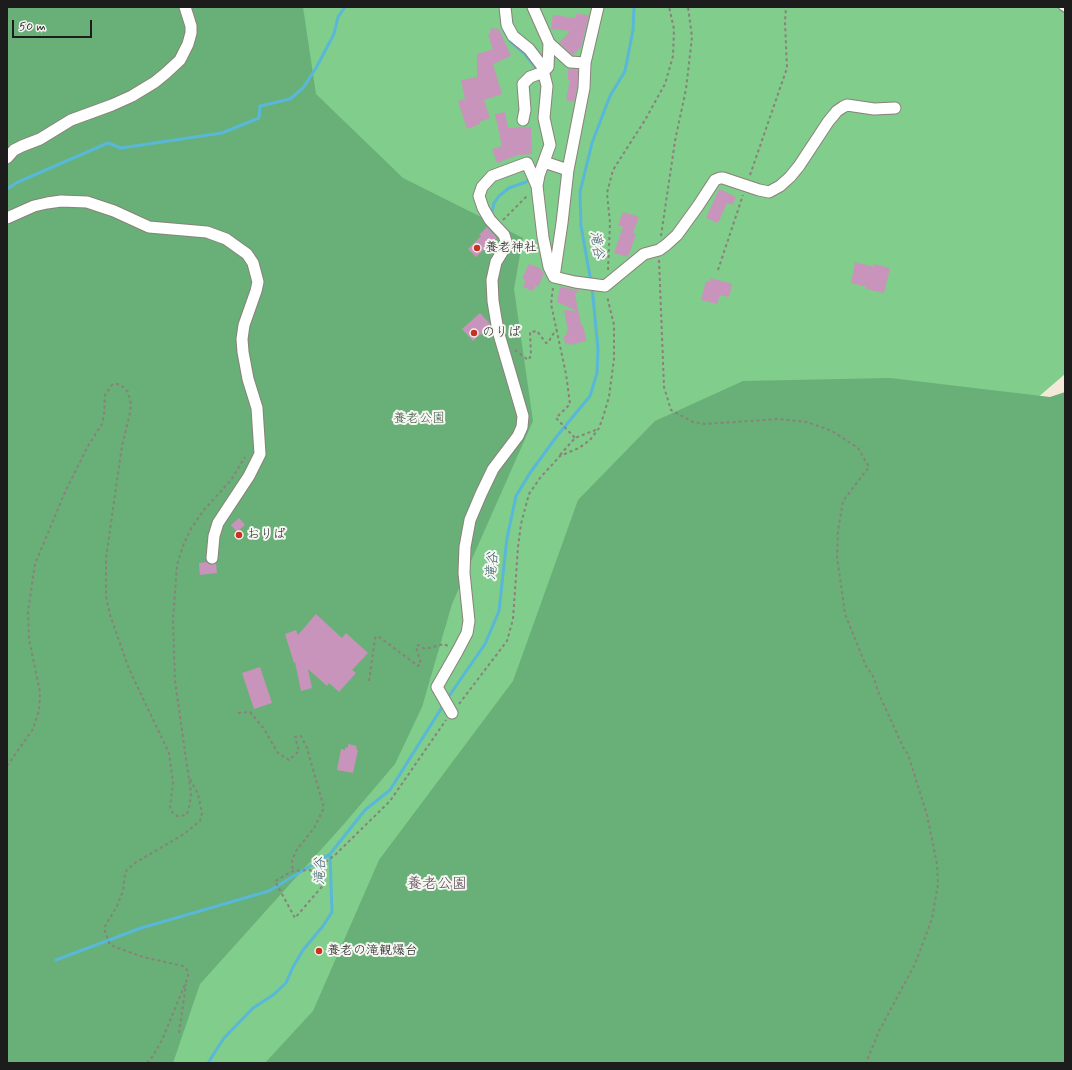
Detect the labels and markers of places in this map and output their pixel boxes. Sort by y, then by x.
place label: 養老神社 [485,240,537,256]
marker: 養老神社 [472,243,482,253]
place label: のりば [482,325,521,341]
marker: のりば [469,328,479,338]
place label: おりば [247,527,286,543]
marker: おりば [234,530,244,540]
place label: 養老の滝観爆台 [327,943,418,959]
marker: 養老の滝観爆台 [314,946,324,956]

